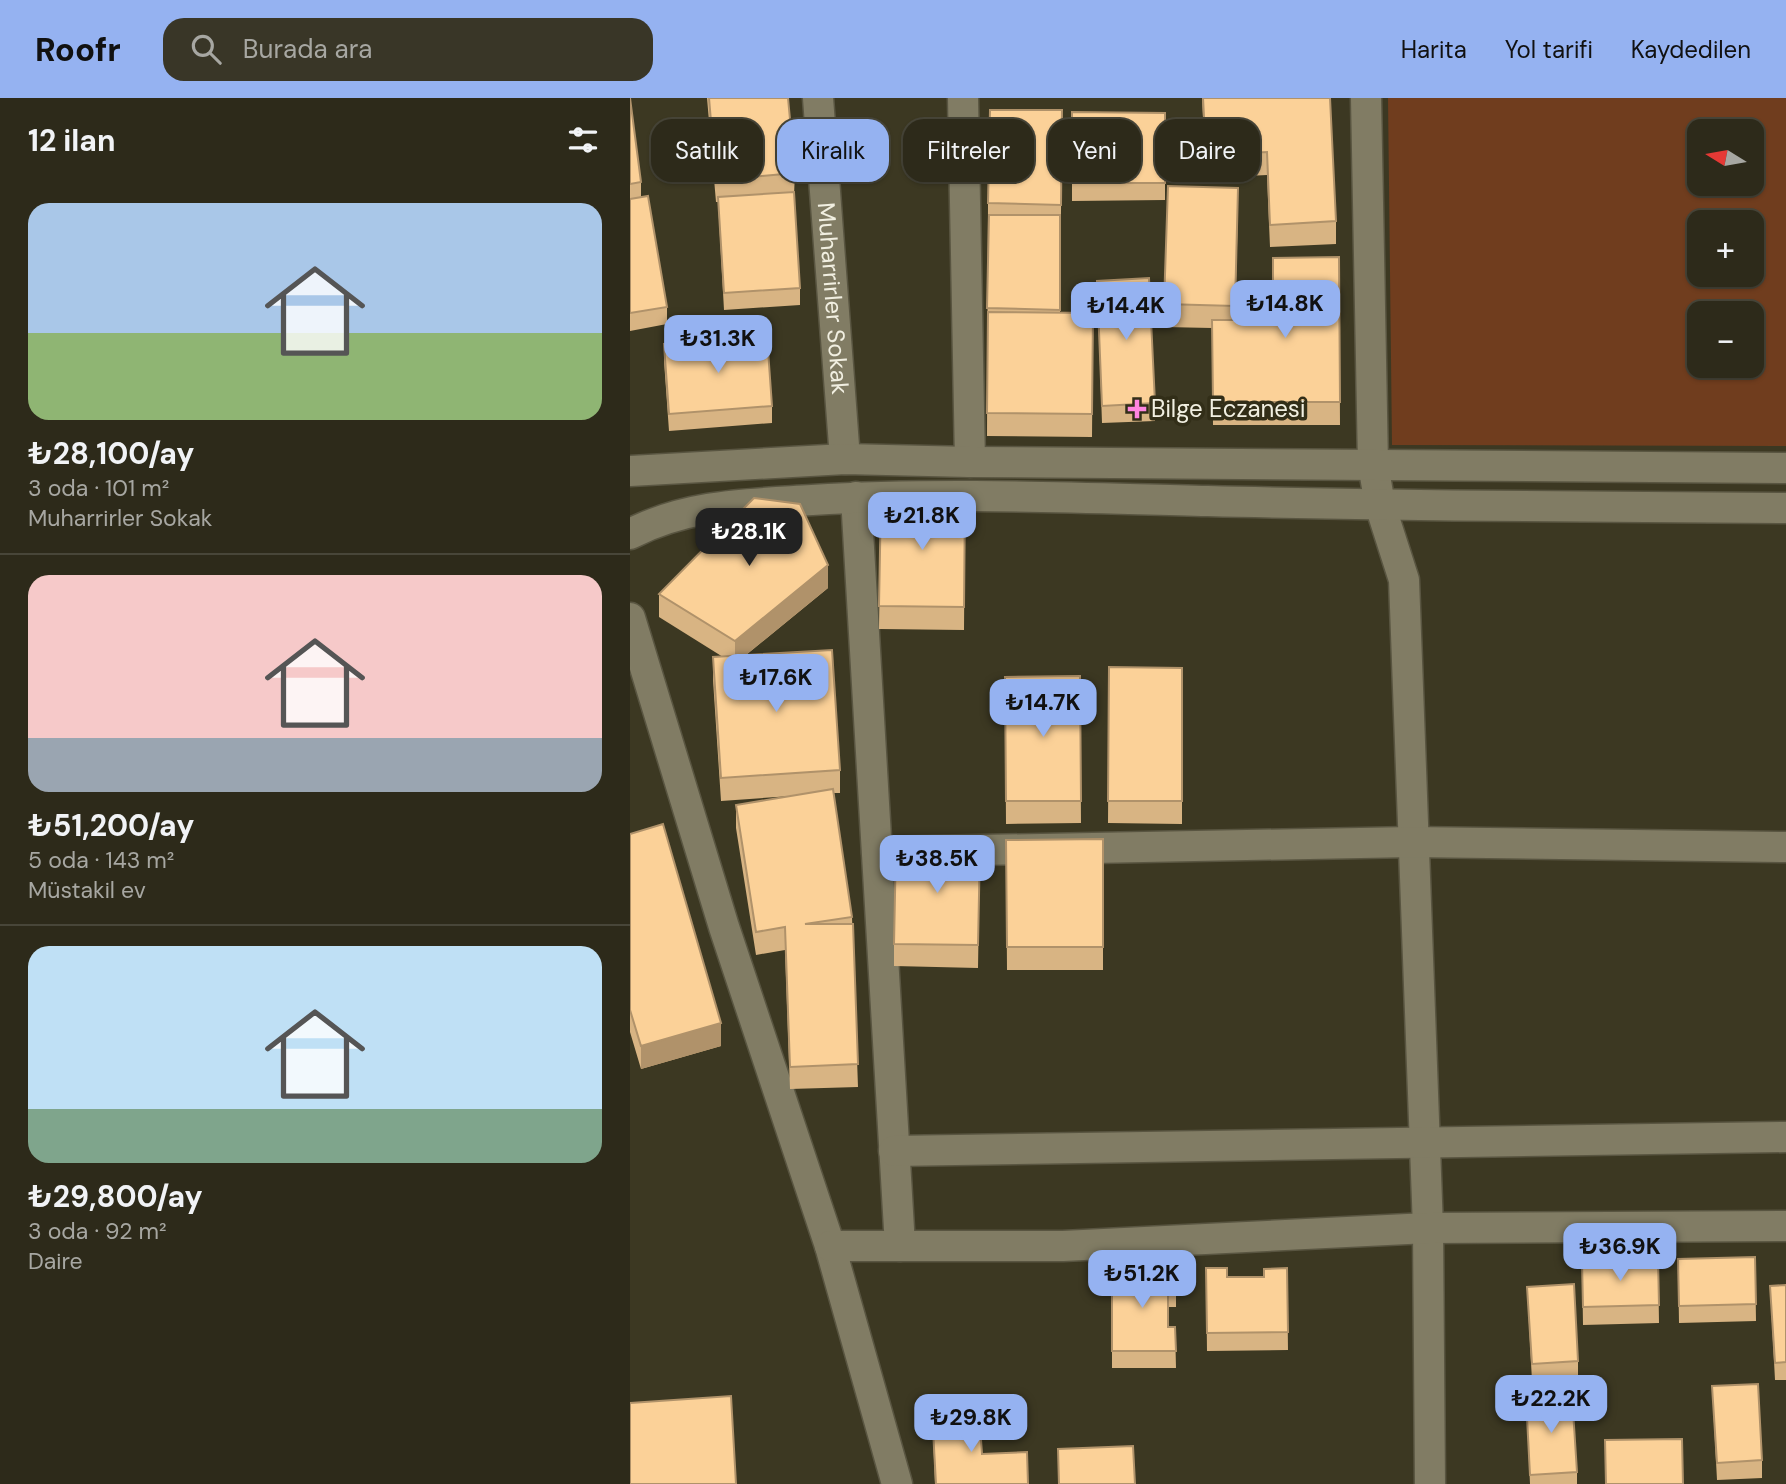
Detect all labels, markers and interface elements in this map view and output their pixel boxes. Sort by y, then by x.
search box [163,18,653,81]
text: Roofr [35,28,121,71]
icon: search [187,30,225,68]
text: Burada ara [243,32,372,66]
text: Harita [1401,34,1467,65]
text: Yol tarifi [1505,34,1593,65]
text: Kaydedilen [1631,34,1751,65]
chip: Satılık [651,119,763,182]
chip: Kiralık [777,119,889,182]
chip: Filtreler [903,119,1034,182]
chip: Yeni [1048,119,1141,182]
chip: Daire [1155,119,1260,182]
north arrow [1687,119,1764,196]
map controls [1687,119,1764,378]
text: 12 ilan [28,121,115,160]
icon: filters [564,121,602,159]
street label: Muharrirler Sokak [811,201,856,396]
button: + [1687,210,1764,287]
icon: home [252,248,378,374]
pin: ₺14.8K [1228,280,1342,340]
pin: ₺14.4K [1069,282,1183,342]
text: ₺14.8K [1246,288,1324,318]
text: ₺14.4K [1087,290,1165,320]
button: − [1687,301,1764,378]
pin: ₺31.3K [661,316,775,375]
text: ₺31.3K [680,323,756,353]
place label: Bilge Eczanesi [1151,393,1305,424]
marker: Bilge Eczanesi [1129,401,1145,417]
text: ₺28,100/ay [28,434,195,473]
text: 3 oda · 101 m² [28,473,169,503]
pin: ₺21.8K [865,492,979,552]
text: ₺21.8K [884,500,960,530]
text: Muharrirler Sokak [28,503,212,533]
pin: ₺28.1K [692,508,806,568]
text: ₺28.1K [711,516,787,546]
icon: home [252,620,378,746]
pin: ₺17.6K [719,654,833,714]
text: ₺17.6K [739,662,813,692]
pin: ₺14.7K [986,680,1100,739]
text: ₺14.7K [1006,687,1080,717]
text: ₺51,200/ay [28,806,194,845]
pin: ₺38.5K [880,836,994,895]
text: ₺38.5K [896,843,978,873]
text: 5 oda · 143 m² [28,845,174,875]
text: Müstakil ev [28,875,146,905]
icon: home [252,991,378,1117]
text: ₺29,800/ay [28,1177,203,1216]
text: 3 oda · 92 m² [28,1216,167,1246]
pin: ₺36.9K [1563,1224,1677,1283]
text: ₺36.9K [1579,1231,1661,1261]
text: Daire [28,1246,83,1276]
pin: ₺51.2K [1085,1250,1199,1310]
text: ₺51.2K [1104,1258,1180,1288]
pin: ₺22.2K [1494,1376,1608,1435]
text: ₺22.2K [1511,1383,1591,1413]
pin: ₺29.8K [914,1394,1028,1454]
text: ₺29.8K [930,1402,1012,1432]

